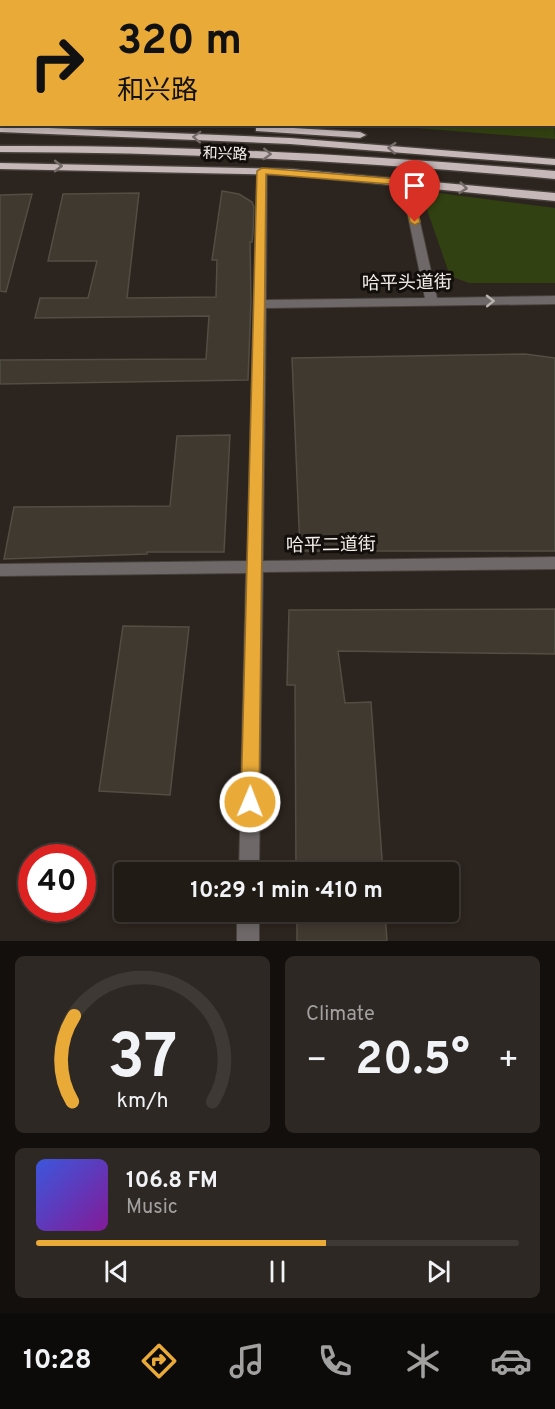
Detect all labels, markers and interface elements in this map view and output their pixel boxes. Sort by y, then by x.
text: 320 m [117,16,242,69]
icon: right [18,24,96,102]
text: 和兴路 [117,75,198,109]
one-way arrow [193,131,202,144]
one-way arrow [388,142,397,155]
street label: 和兴路 [202,145,248,165]
one-way arrow [262,147,271,160]
one-way arrow [54,160,63,172]
pin [389,160,440,222]
icon: arrive [398,169,431,202]
one-way arrow [458,181,467,194]
street label: 哈平头道街 [362,272,452,296]
one-way arrow [486,294,495,307]
street label: 哈平二道街 [286,534,376,558]
position arrow [218,770,282,834]
speed limit sign: 40 [18,844,96,922]
text: 10:29 · 1 min · 410 m [190,878,383,905]
text: Climate [306,1002,375,1028]
text: 37 [108,1021,177,1100]
text: 20.5° [355,1033,470,1090]
text: − [306,1041,327,1083]
text: + [498,1041,519,1083]
text: km/h [116,1088,169,1115]
text: 106.8 FM [126,1168,218,1195]
text: Music [126,1195,178,1221]
icon: previous [100,1255,133,1288]
icon: pause [261,1255,294,1288]
icon: next [422,1255,455,1288]
icon: directions [138,1340,180,1382]
icon: music [226,1340,268,1382]
icon: phone [314,1340,356,1382]
icon: climate [402,1340,444,1382]
icon: car [490,1340,532,1382]
text: 10:28 [23,1344,92,1378]

